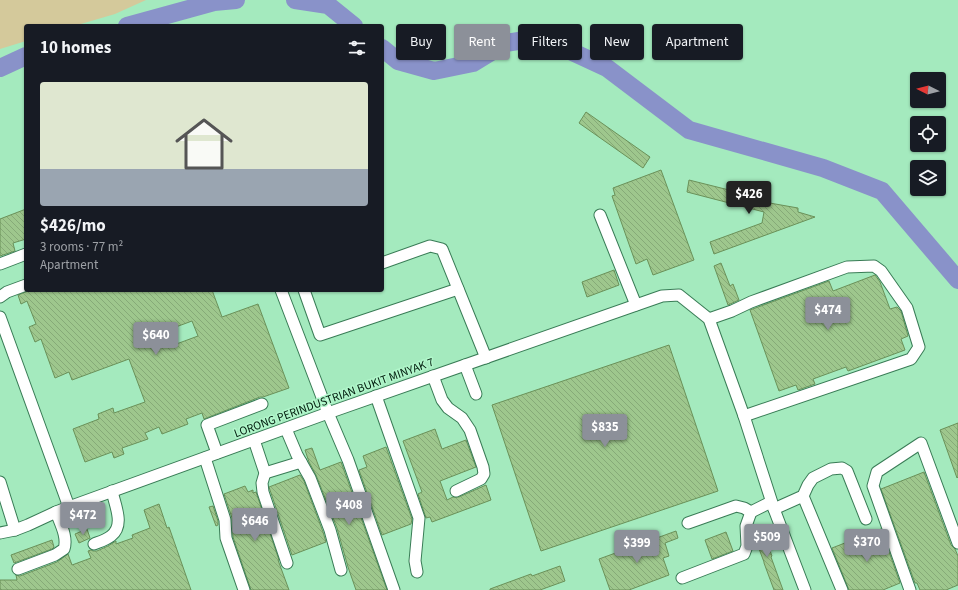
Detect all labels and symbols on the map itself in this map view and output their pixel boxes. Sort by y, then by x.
north arrow [910,72,946,108]
pin: $426 [725,181,773,215]
pin: $474 [804,297,852,331]
pin: $640 [132,322,180,356]
street label: LORONG PERINDUSTRIAN BUKIT MINYAK 7 [232,354,436,442]
pin: $835 [581,414,629,448]
pin: $408 [325,492,373,526]
pin: $472 [59,502,107,536]
pin: $646 [231,508,279,542]
pin: $509 [743,524,791,558]
pin: $370 [843,529,891,563]
pin: $399 [613,530,661,564]

